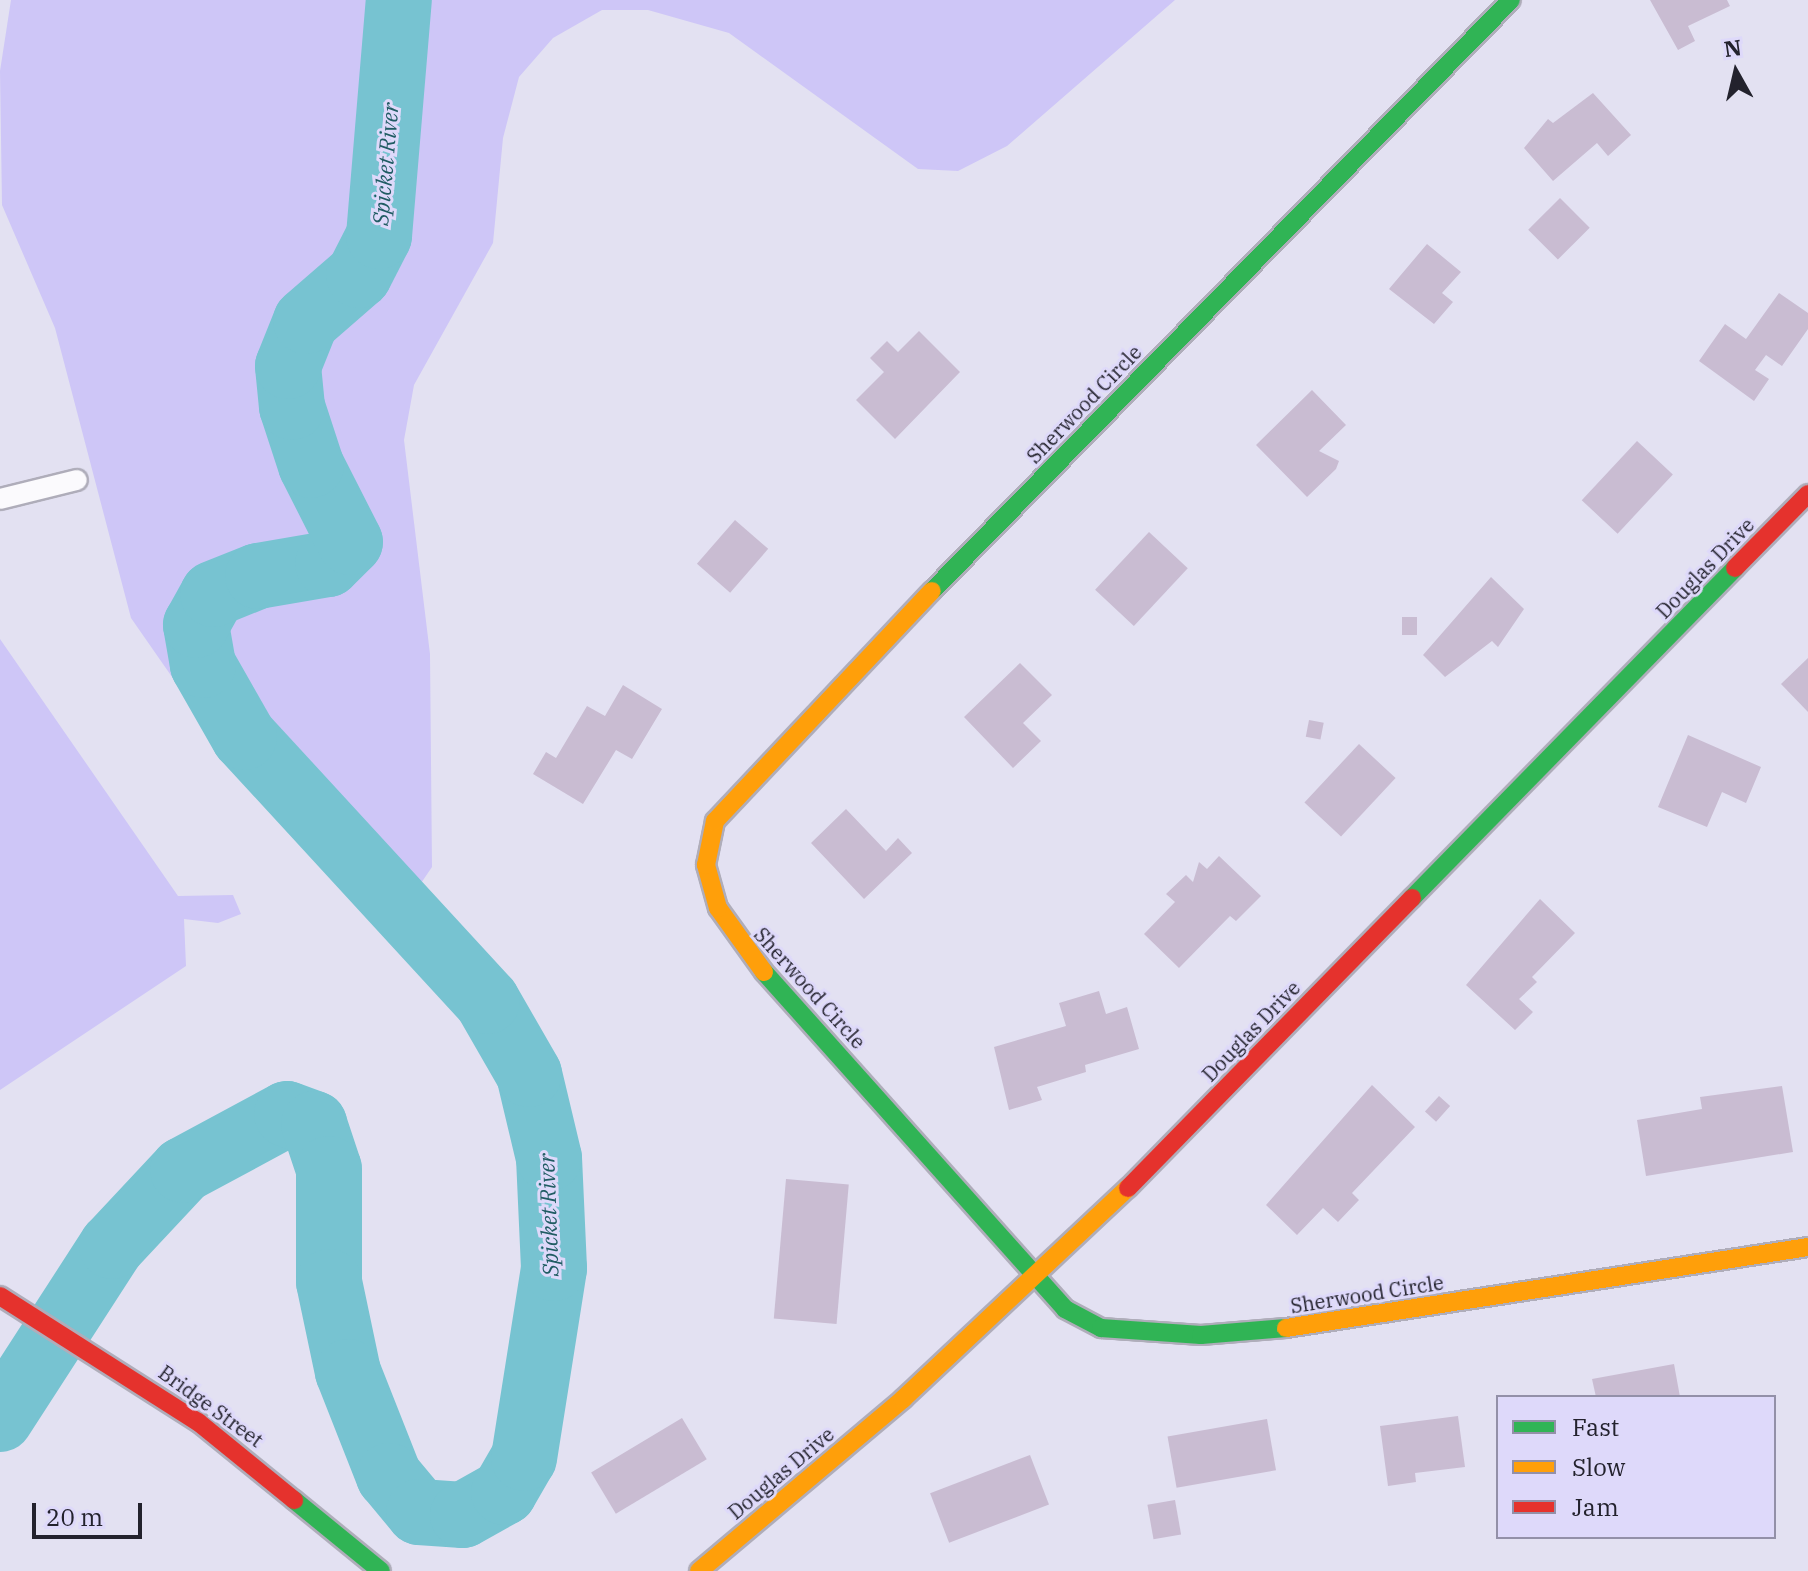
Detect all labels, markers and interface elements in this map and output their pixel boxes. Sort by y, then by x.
north arrow [1696,32,1776,112]
text: N [1722,32,1743,63]
water label: Spicket River [366,101,404,227]
street label: Sherwood Circle [1022,340,1146,468]
street label: Douglas Drive [1651,513,1759,623]
street label: Sherwood Circle [749,922,871,1054]
street label: Douglas Drive [1197,976,1305,1086]
water label: Spicket River [533,1153,563,1277]
street label: Sherwood Circle [1289,1270,1445,1318]
street label: Bridge Street [154,1360,268,1452]
legend [1496,1395,1776,1539]
text: Fast [1572,1411,1619,1443]
street label: Douglas Drive [723,1422,839,1524]
text: Slow [1572,1451,1625,1483]
scale bar [36,1487,146,1537]
text: Jam [1572,1491,1619,1523]
text: 20 m [46,1501,103,1533]

